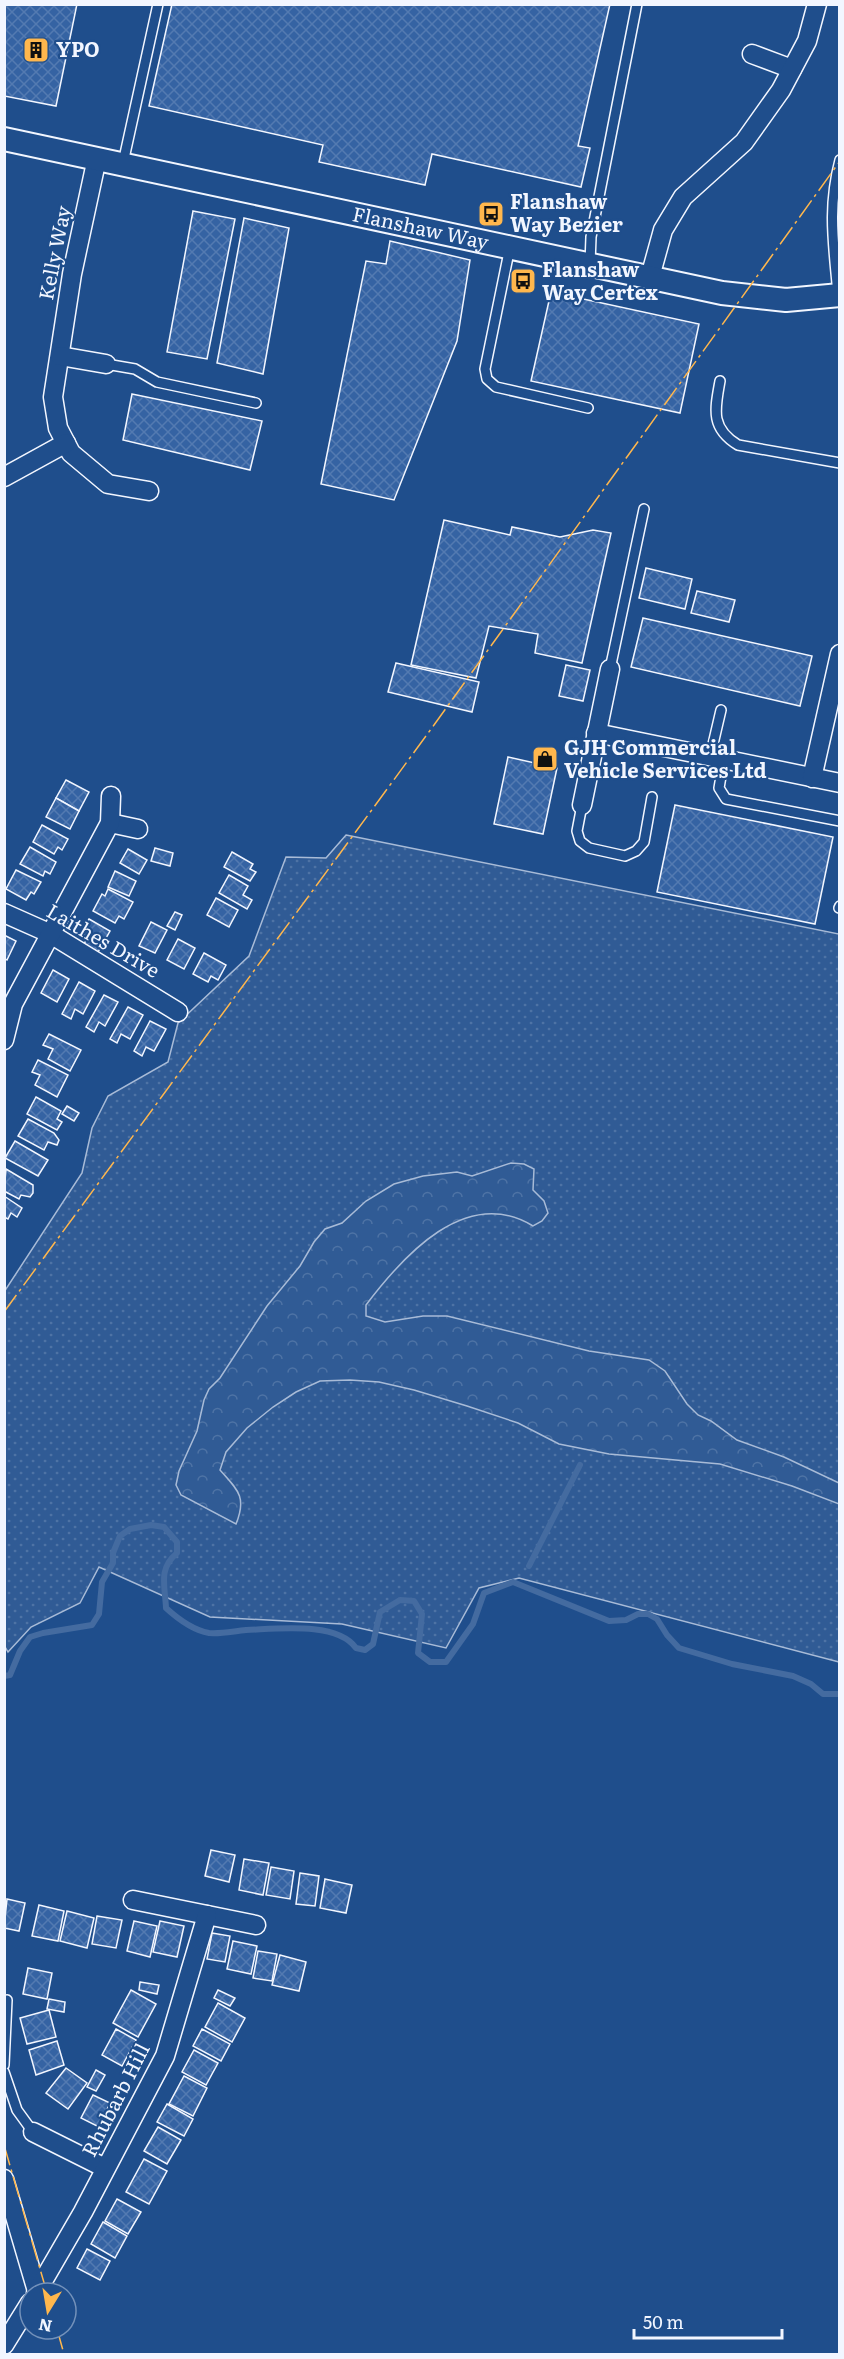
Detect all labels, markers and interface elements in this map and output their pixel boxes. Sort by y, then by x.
place label: YPO [56,33,100,63]
building icon: YPO [21,35,51,65]
place label: Flanshaw Way Bezier [510,185,623,238]
street label: Flanshaw Way [350,197,492,256]
bus stop icon: Flanshaw Way Bezier [476,199,506,229]
street label: Kelly Way [29,202,77,302]
place label: Flanshaw Way Certex [542,253,658,306]
bus stop icon: Flanshaw Way Certex [508,266,538,296]
place label: GJH Commercial Vehicle Services Ltd [564,731,767,784]
shop icon: GJH Commercial Vehicle Services Ltd [530,744,560,774]
street label: Laithes Drive [42,895,166,984]
street label: Rhubarb Hill [73,2037,156,2161]
north arrow [18,2281,78,2341]
scale bar [634,2302,782,2340]
text: 50 m [643,2308,684,2335]
text: N [36,2314,54,2340]

